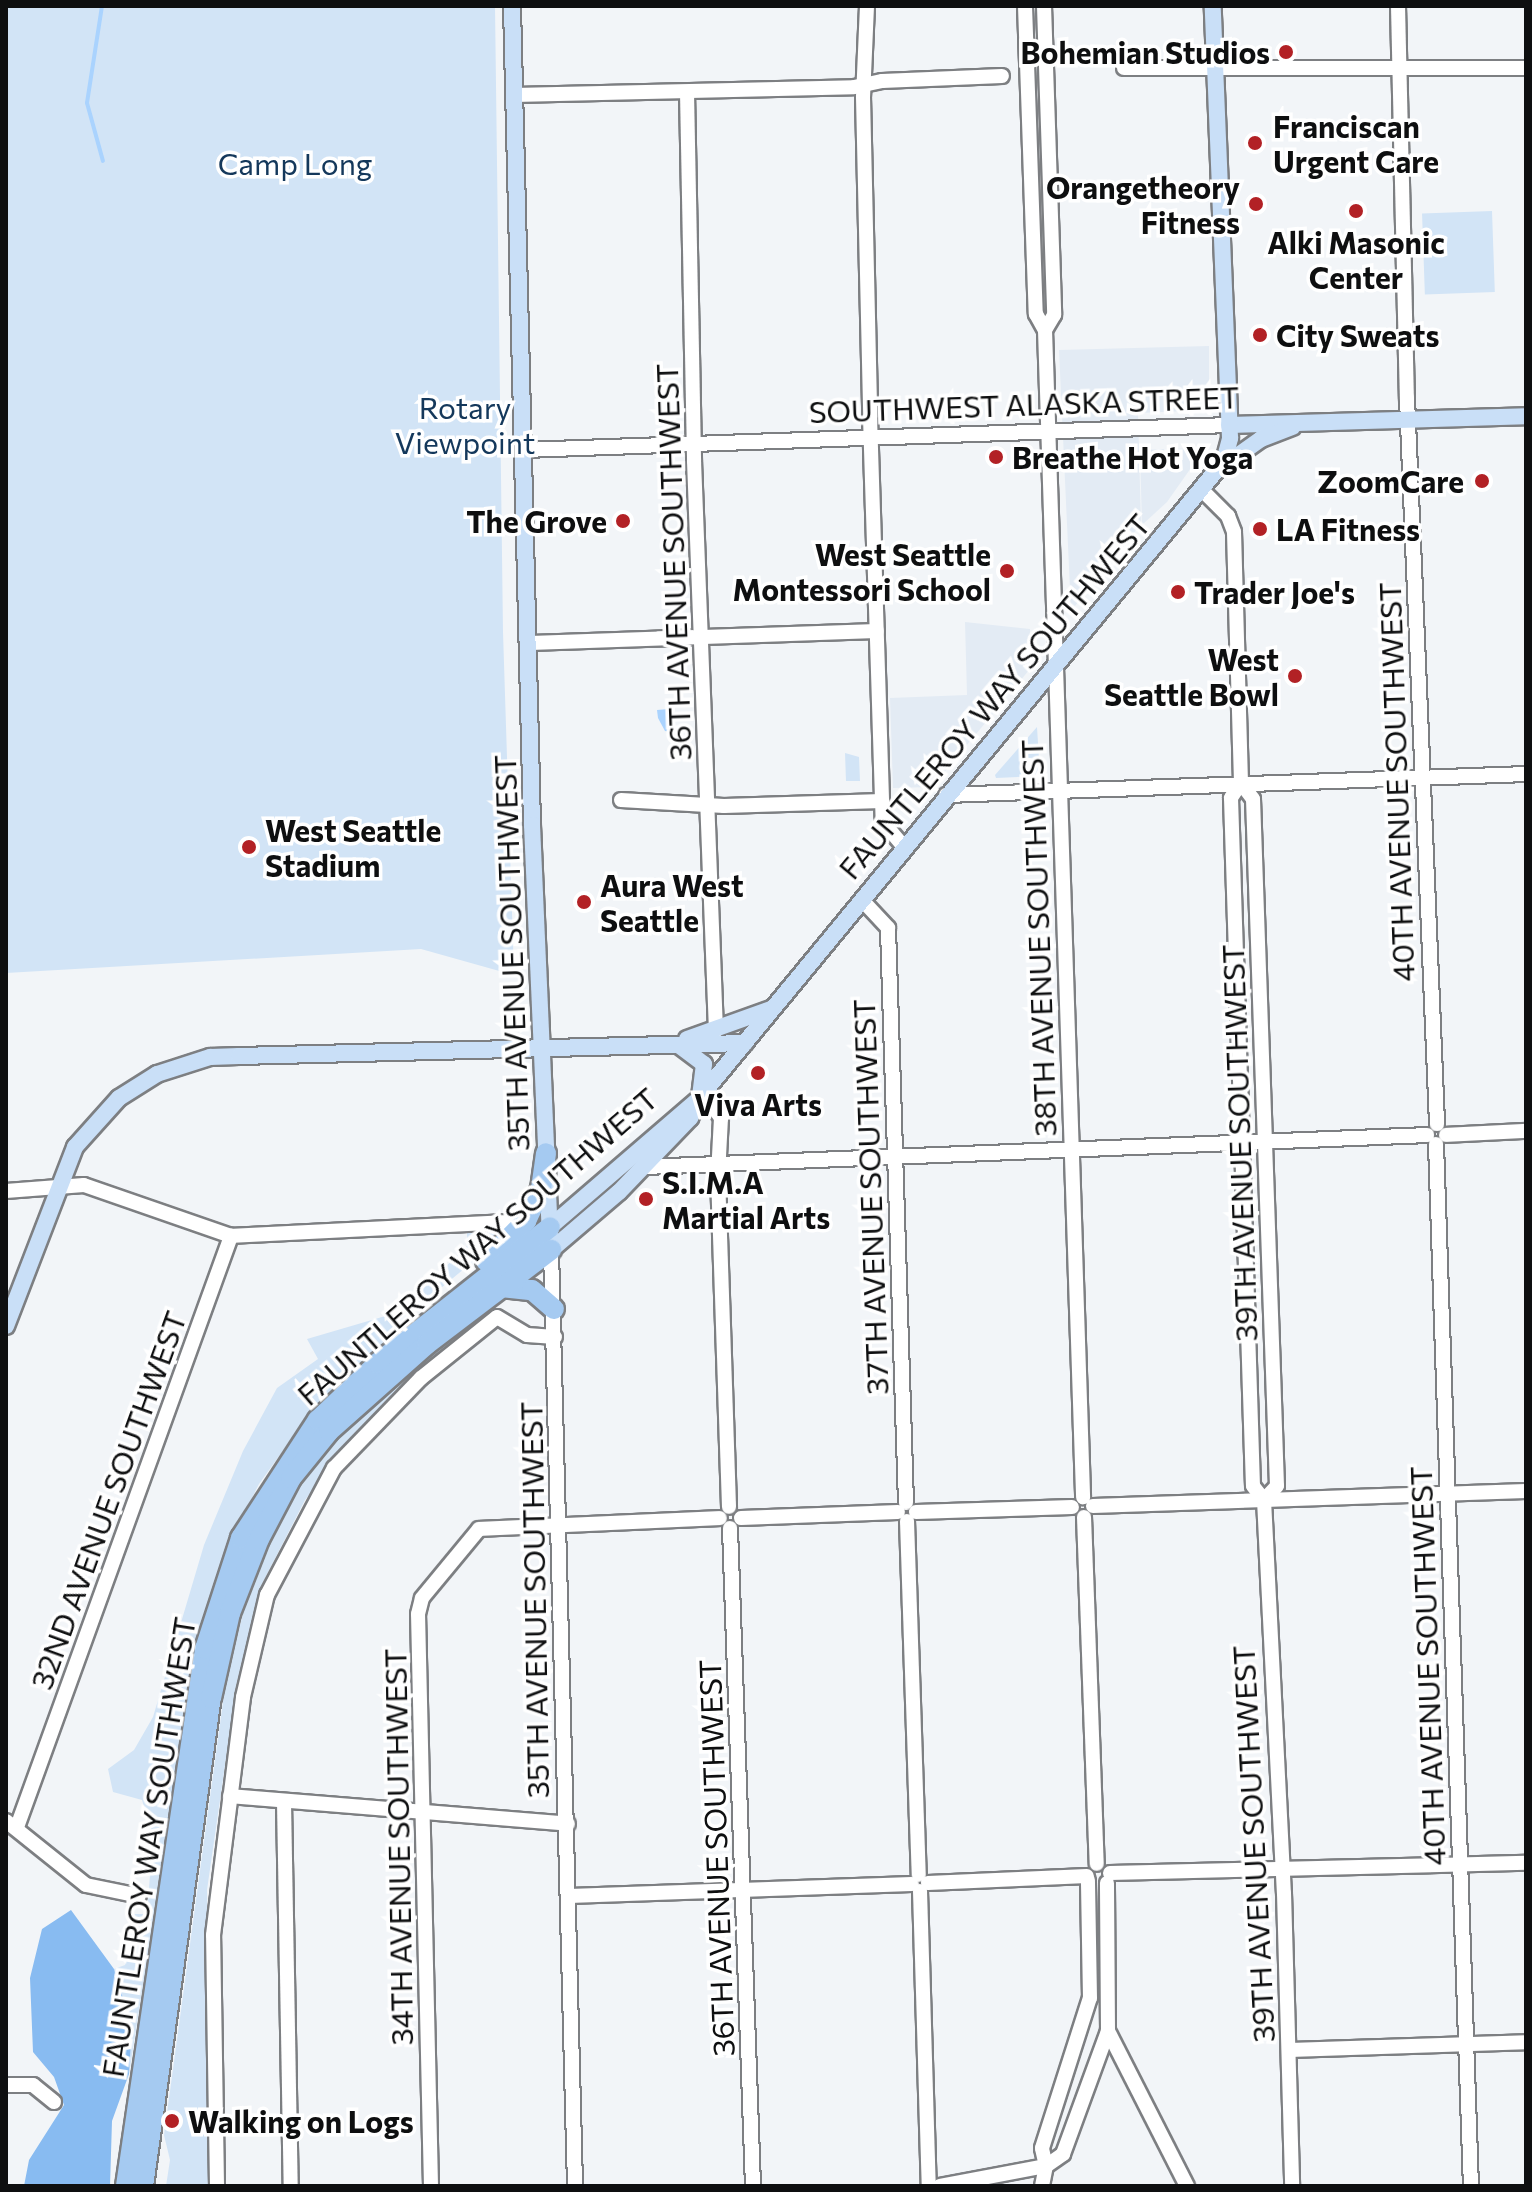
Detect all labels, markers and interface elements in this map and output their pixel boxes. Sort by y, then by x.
place label: Bohemian Studios [1021,34,1270,70]
marker: Bohemian Studios [1277,43,1295,61]
place label: Franciscan Urgent Care [1273,108,1439,178]
marker: Franciscan Urgent Care [1244,132,1266,154]
park label: Camp Long [218,145,372,181]
place label: Orangetheory Fitness [1046,169,1240,240]
marker: Orangetheory Fitness [1247,195,1265,213]
marker: Alki Masonic Center [1347,202,1365,220]
place label: Alki Masonic Center [1267,224,1445,294]
place label: City Sweats [1276,317,1440,353]
marker: City Sweats [1251,326,1269,344]
street label: 36TH AVENUE SOUTHWEST [648,363,698,761]
street label: SOUTHWEST ALASKA STREET [808,378,1240,430]
park label: Rotary Viewpoint [395,389,535,460]
place label: Breathe Hot Yoga [1012,439,1253,475]
marker: Breathe Hot Yoga [987,448,1005,466]
place label: ZoomCare [1317,463,1464,499]
marker: ZoomCare [1471,470,1493,492]
place label: The Grove [466,503,607,539]
street label: FAUNTLEROY WAY SOUTHWEST [831,506,1157,886]
place label: LA Fitness [1276,511,1420,547]
marker: The Grove [614,512,632,530]
marker: LA Fitness [1251,520,1269,538]
place label: West Seattle Montessori School [732,536,991,606]
marker: West Seattle Montessori School [998,562,1016,580]
place label: Trader Joe's [1194,574,1355,610]
street label: 40TH AVENUE SOUTHWEST [1371,582,1421,982]
marker: Trader Joe's [1169,583,1187,601]
place label: West Seattle Bowl [1104,641,1279,712]
marker: West Seattle Bowl [1286,667,1304,685]
street label: 38TH AVENUE SOUTHWEST [1013,739,1063,1137]
street label: 35TH AVENUE SOUTHWEST [486,754,536,1152]
place label: West Seattle Stadium [265,812,441,882]
marker: West Seattle Stadium [240,838,258,856]
place label: Aura West Seattle [600,867,744,938]
marker: Aura West Seattle [575,893,593,911]
street label: 39TH AVENUE SOUTHWEST [1214,944,1264,1342]
street label: 37TH AVENUE SOUTHWEST [845,999,895,1395]
marker: Viva Arts [749,1064,767,1082]
street label: FAUNTLEROY WAY SOUTHWEST [290,1080,664,1412]
place label: Viva Arts [694,1086,822,1122]
place label: S.I.M.A Martial Arts [662,1164,830,1234]
marker: S.I.M.A Martial Arts [637,1190,655,1208]
street label: 32ND AVENUE SOUTHWEST [23,1306,193,1694]
street label: 35TH AVENUE SOUTHWEST [513,1401,555,1799]
street label: 40TH AVENUE SOUTHWEST [1402,1466,1452,1866]
street label: FAUNTLEROY WAY SOUTHWEST [94,1614,202,2080]
street label: 39TH AVENUE SOUTHWEST [1225,1645,1281,2043]
street label: 34TH AVENUE SOUTHWEST [377,1648,419,2046]
street label: 36TH AVENUE SOUTHWEST [691,1659,741,2057]
place label: Walking on Logs [188,2103,414,2139]
marker: Walking on Logs [163,2112,181,2130]

